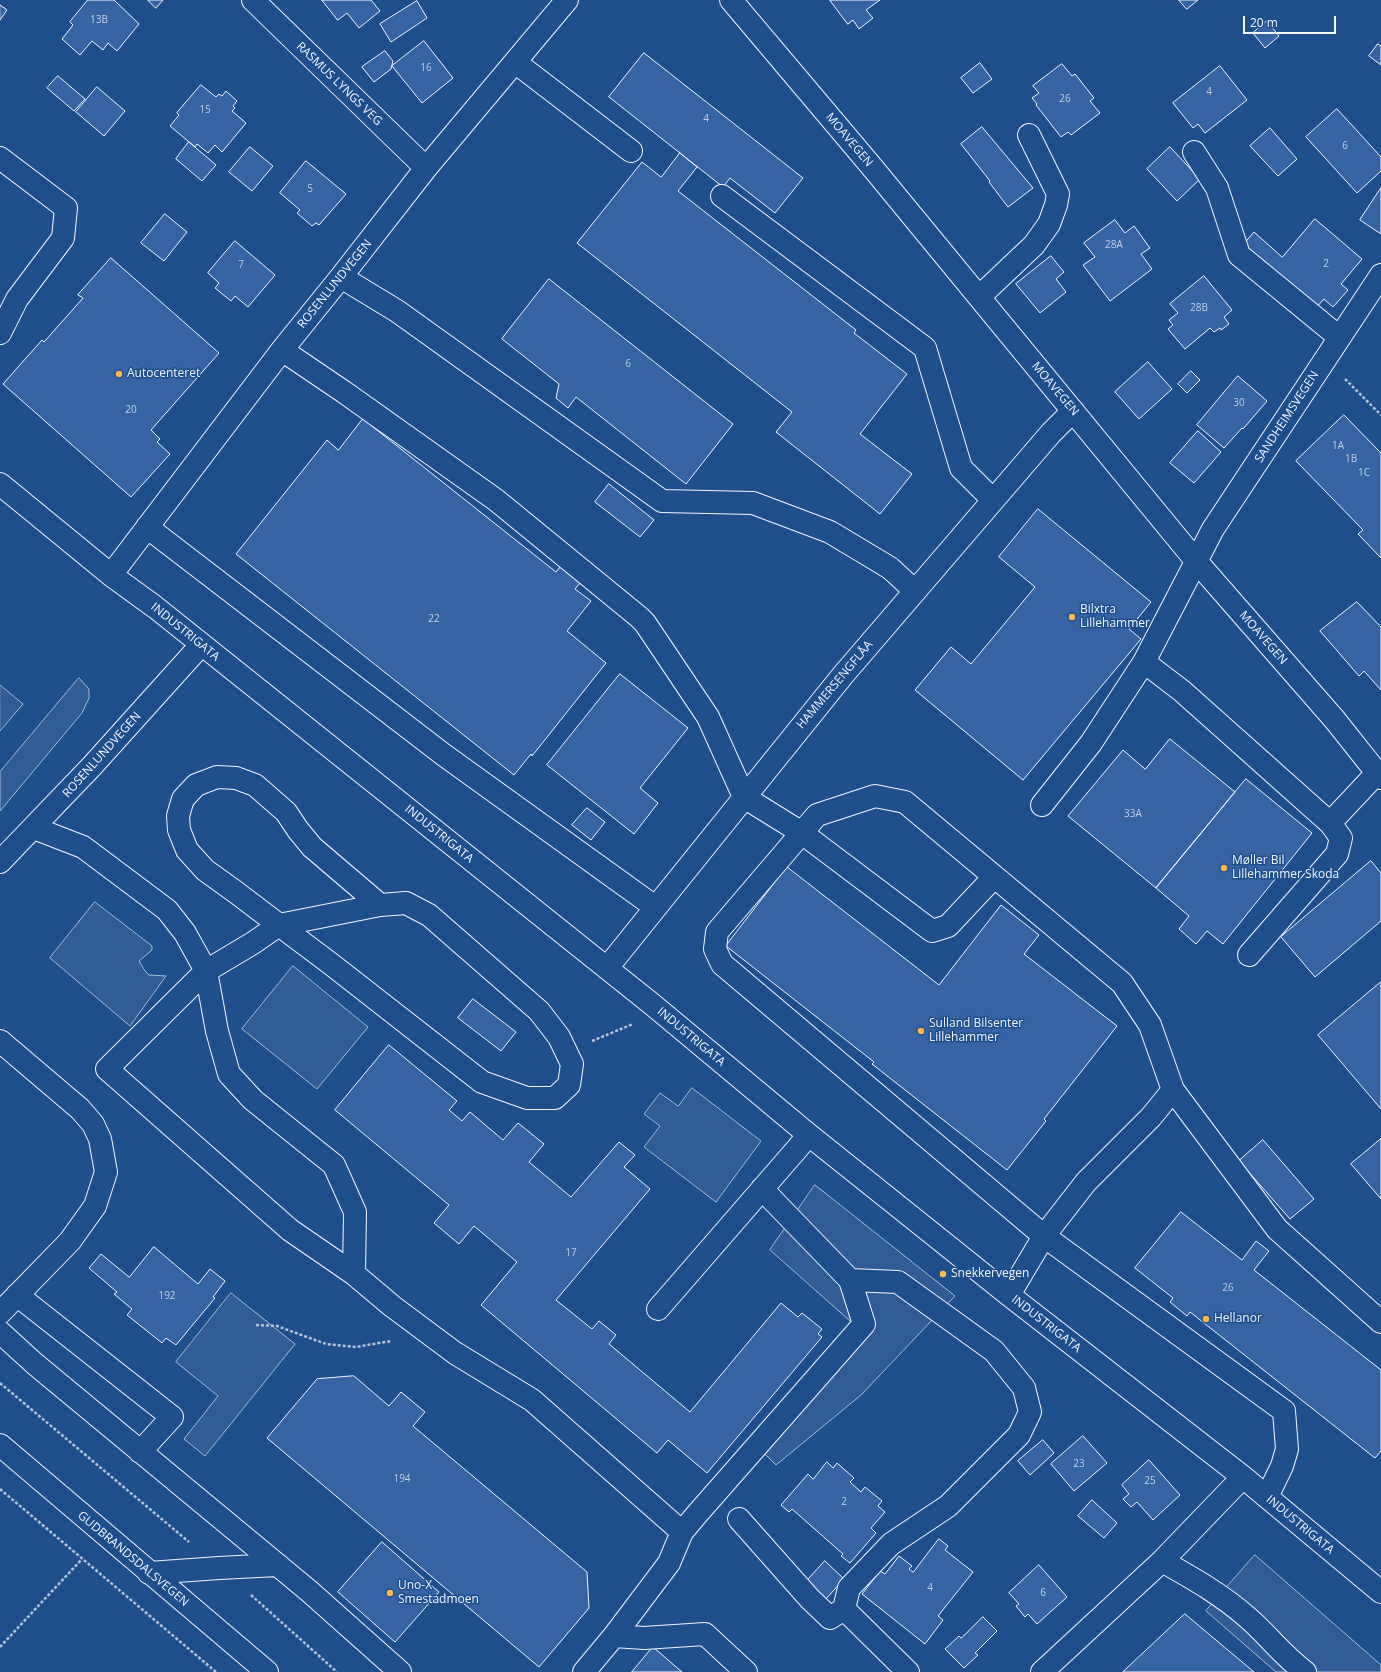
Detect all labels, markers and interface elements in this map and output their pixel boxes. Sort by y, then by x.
scale bar [1245,8,1338,34]
house number: 13B [90,14,108,26]
text: 20 m [1250,14,1278,31]
street label: RASMUS LYNGS VEG [293,39,385,129]
house number: 16 [420,62,432,74]
house number: 4 [1206,86,1212,98]
house number: 26 [1059,93,1071,105]
house number: 15 [199,104,211,116]
street label: MOAVEGEN [822,110,876,170]
house number: 4 [703,113,709,125]
house number: 6 [1342,140,1348,152]
house number: 5 [307,183,313,195]
street label: ROSENLUNDVEGEN [295,237,375,331]
house number: 28A [1105,239,1123,251]
house number: 2 [1323,258,1329,270]
house number: 7 [238,259,244,271]
house number: 28B [1190,302,1208,314]
house number: 6 [625,358,631,370]
street label: MOAVEGEN [1028,359,1082,419]
place label: Autocenteret [127,367,200,381]
street label: SANDHEIMSVEGEN [1252,368,1322,466]
marker: Autocenteret [114,369,124,379]
house number: 30 [1233,397,1245,409]
house number: 20 [125,404,137,416]
house number: 1A [1332,440,1344,452]
house number: 1B [1345,453,1357,465]
house number: 1C [1358,467,1370,479]
street label: INDUSTRIGATA [148,600,222,664]
place label: Bilxtra Lillehammer [1080,603,1150,631]
street label: MOAVEGEN [1236,608,1290,668]
marker: Bilxtra Lillehammer [1067,612,1077,622]
house number: 22 [428,613,440,625]
street label: HAMMERSENGFLÅA [794,638,876,732]
street label: ROSENLUNDVEGEN [60,709,144,801]
street label: INDUSTRIGATA [402,802,476,866]
house number: 33A [1124,808,1142,820]
place label: Møller Bil Lillehammer Skoda [1232,854,1339,882]
marker: Møller Bil Lillehammer Skoda [1219,863,1229,873]
street label: INDUSTRIGATA [654,1004,728,1070]
place label: Sulland Bilsenter Lillehammer [929,1017,1023,1045]
marker: Sulland Bilsenter Lillehammer [916,1026,926,1036]
house number: 17 [565,1247,577,1259]
place label: Snekkervegen [951,1267,1029,1281]
marker: Snekkervegen [938,1269,948,1279]
house number: 26 [1222,1282,1234,1294]
house number: 192 [158,1290,176,1302]
street label: INDUSTRIGATA [1008,1292,1084,1356]
place label: Hellanor [1214,1312,1262,1326]
marker: Hellanor [1201,1314,1211,1324]
house number: 23 [1073,1458,1085,1470]
house number: 194 [393,1473,411,1485]
house number: 25 [1144,1475,1156,1487]
street label: INDUSTRIGATA [1263,1492,1337,1558]
house number: 2 [841,1496,847,1508]
street label: GUDBRANDSDALSVEGEN [75,1508,191,1610]
place label: Uno-X Smestadmoen [398,1579,479,1607]
house number: 4 [927,1582,933,1594]
house number: 6 [1040,1587,1046,1599]
marker: Uno-X Smestadmoen [385,1588,395,1598]

